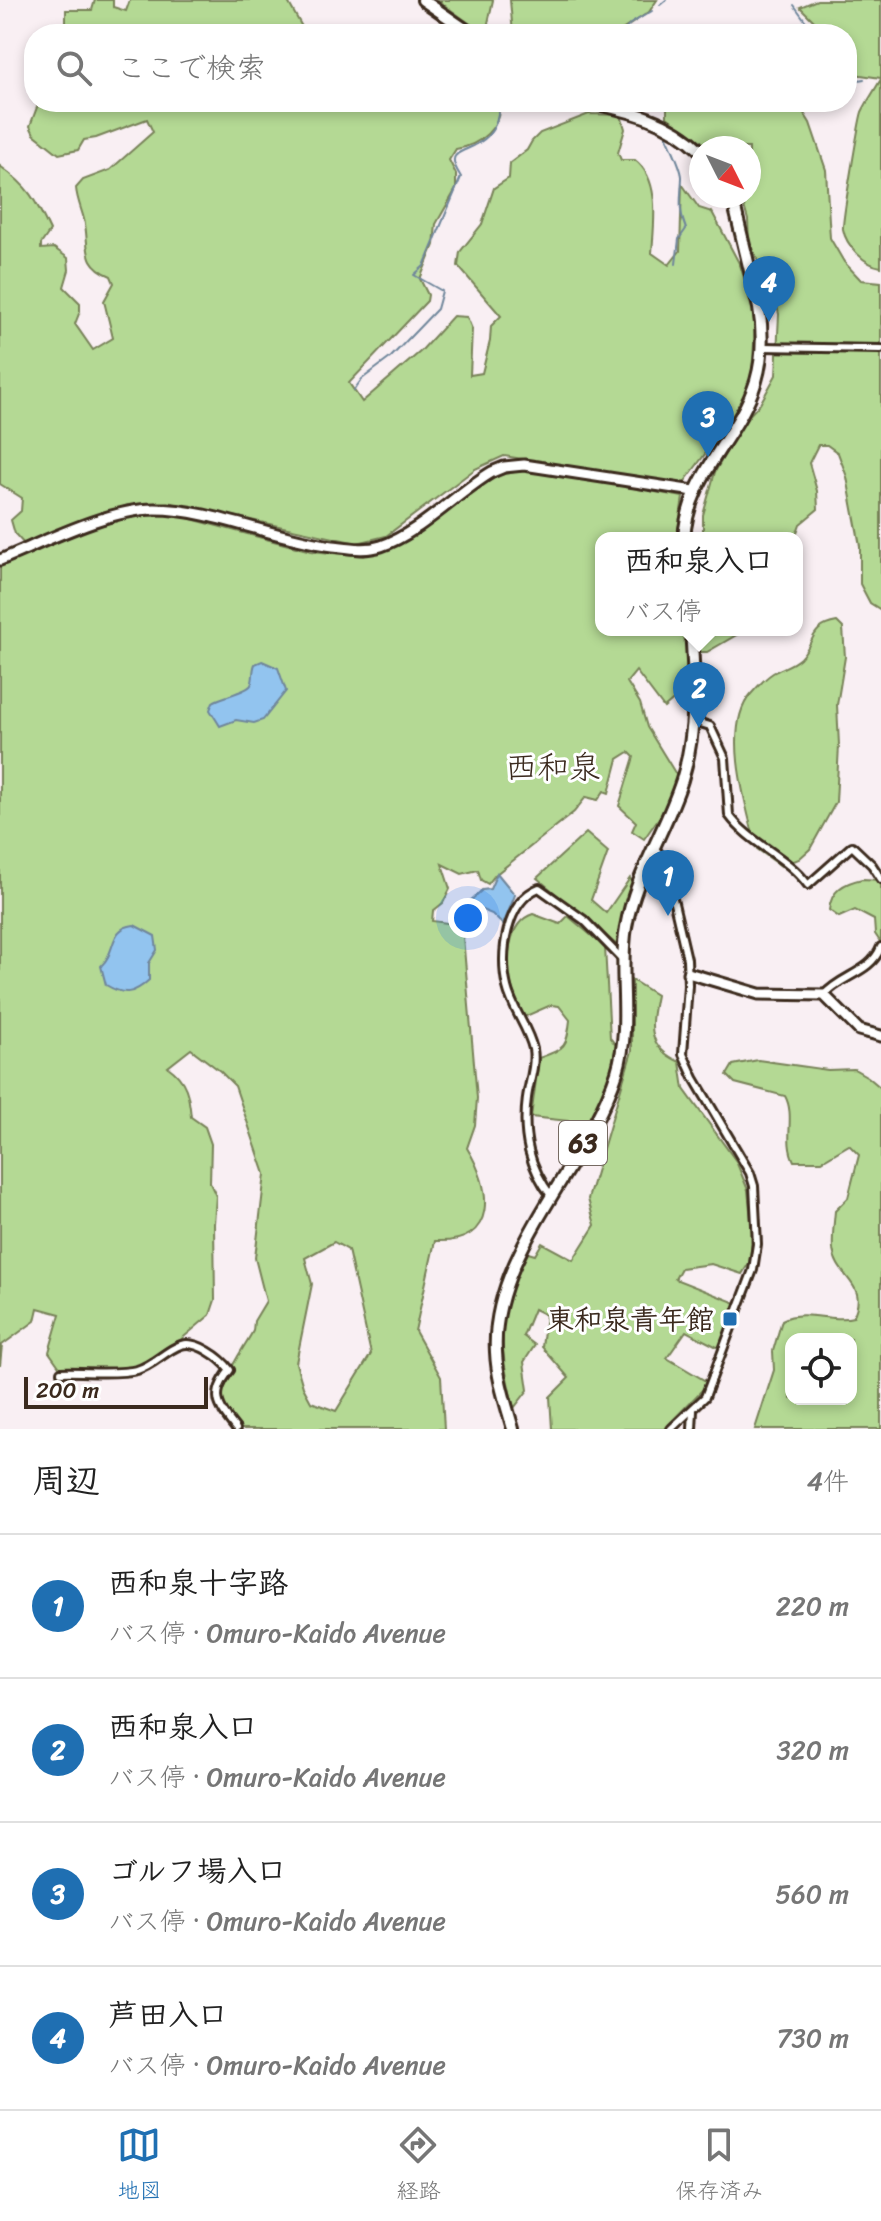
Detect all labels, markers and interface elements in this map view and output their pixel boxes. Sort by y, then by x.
search box [24,24,857,112]
text: ここで検索 [116,41,266,95]
icon: search [52,46,96,90]
north arrow [689,136,761,208]
pin: 4 [743,256,795,322]
pin: 3 [682,391,734,457]
popup [595,532,803,636]
text: 西和泉入口 [624,534,774,588]
text: バス停 [624,588,702,634]
pin: 2 [673,662,725,728]
district label: 西和泉 [505,739,601,796]
pin: 1 [642,850,694,916]
your location [448,898,488,938]
road number: 63 [559,1121,607,1165]
place label: 東和泉青年館 [546,1295,714,1344]
marker: 東和泉青年館 [721,1310,739,1328]
map controls [785,1333,857,1405]
button: locate [785,1333,857,1405]
text: 200 m [36,1371,99,1410]
scale bar [24,1373,208,1409]
text: 周辺 [32,1451,100,1511]
text: 4件 [807,1458,849,1504]
text: 西和泉十字路 [108,1556,288,1610]
text: 1 [52,1583,64,1629]
text: 220 m [776,1583,849,1629]
text: バス停 · Omuro-Kaido Avenue [108,1610,446,1656]
text: 西和泉入口 [108,1700,258,1754]
text: 2 [50,1727,66,1773]
text: 320 m [777,1727,849,1773]
text: バス停 · Omuro-Kaido Avenue [108,1754,446,1800]
text: ゴルフ場入口 [108,1844,287,1898]
text: 3 [51,1871,65,1917]
text: 560 m [775,1871,849,1917]
text: バス停 · Omuro-Kaido Avenue [108,1898,446,1944]
text: 芦田入口 [108,1988,228,2042]
text: 4 [50,2015,66,2061]
text: 730 m [777,2015,849,2061]
text: バス停 · Omuro-Kaido Avenue [108,2042,446,2088]
tab: 地図 [117,2123,162,2210]
tab: 経路 [396,2123,441,2210]
tab: 保存済み [675,2123,764,2210]

